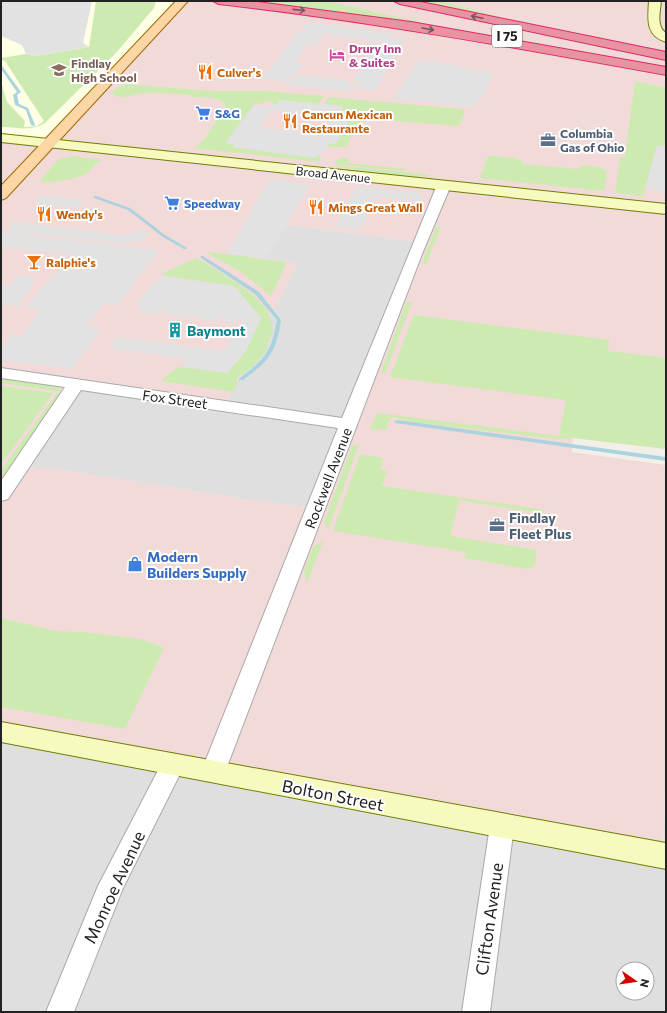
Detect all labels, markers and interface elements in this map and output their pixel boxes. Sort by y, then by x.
one-way arrow [292,6,305,14]
one-way arrow [471,12,484,20]
one-way arrow [421,25,434,33]
road number: I 75 [492,25,522,47]
place label: Drury Inn & Suites [349,41,401,69]
hotel icon: Drury Inn & Suites [328,46,346,64]
place label: Findlay High School [71,56,137,84]
school or university icon: Findlay High School [50,61,68,79]
restaurant icon: Culver's [196,63,214,81]
place label: Culver's [217,65,262,79]
supermarket icon: S&G [194,104,212,122]
place label: S&G [215,106,240,120]
place label: Cancun Mexican Restaurante [302,107,392,135]
restaurant icon: Cancun Mexican Restaurante [281,112,299,130]
place label: Columbia Gas of Ohio [560,126,625,154]
office icon: Columbia Gas of Ohio [539,131,557,149]
street label: Broad Avenue [295,163,371,185]
supermarket icon: Speedway [163,194,181,212]
place label: Speedway [184,196,241,210]
restaurant icon: Mings Great Wall [307,198,325,216]
place label: Mings Great Wall [328,200,423,214]
restaurant icon: Wendy's [35,205,53,223]
place label: Wendy's [56,207,103,221]
bar icon: Ralphie's [25,253,43,271]
place label: Ralphie's [46,255,96,269]
building icon: Baymont [166,321,184,339]
place label: Baymont [187,322,246,339]
street label: Fox Street [141,386,209,412]
street label: Rockwell Avenue [301,425,355,531]
place label: Findlay Fleet Plus [509,509,572,542]
office icon: Findlay Fleet Plus [488,516,506,534]
place label: Modern Builders Supply [147,548,247,581]
shop icon: Modern Builders Supply [126,555,144,573]
street label: Bolton Street [280,775,386,815]
street label: Monroe Avenue [79,827,149,947]
street label: Clifton Avenue [471,861,507,977]
north arrow [615,961,655,1001]
text: N [638,978,652,989]

